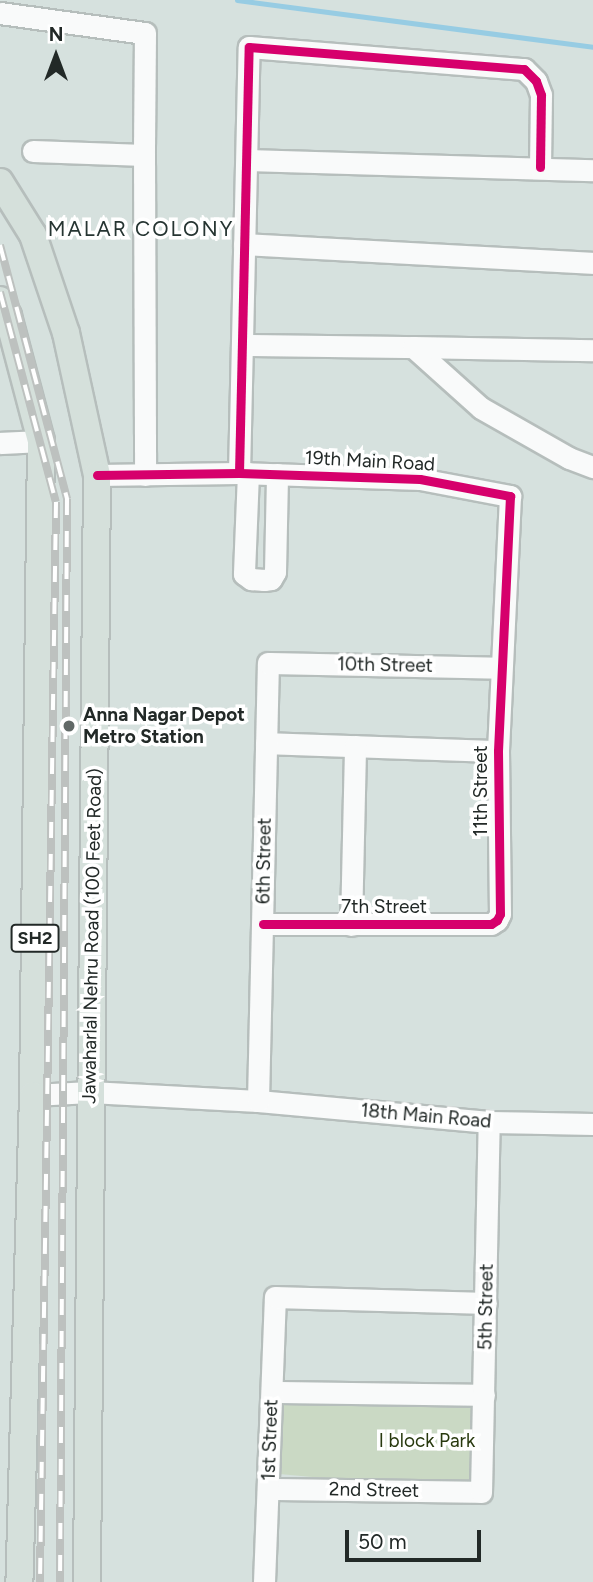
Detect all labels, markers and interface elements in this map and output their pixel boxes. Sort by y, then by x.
north arrow [21,21,91,91]
text: N [49,23,63,46]
district label: MALAR COLONY [49,216,233,242]
street label: 19th Main Road [304,446,436,476]
street label: 10th Street [337,653,433,677]
place label: Anna Nagar Depot Metro Station [83,704,245,748]
marker: Anna Nagar Depot Metro Station [61,718,77,734]
street label: 11th Street [470,745,492,837]
street label: Jawaharlal Nehru Road (100 Feet Road) [78,768,106,1104]
street label: 6th Street [252,818,276,904]
street label: 7th Street [341,896,427,918]
road number: SH2 [10,923,60,953]
street label: 18th Main Road [360,1099,492,1133]
street label: 5th Street [474,1264,498,1350]
street label: 1st Street [257,1399,283,1481]
park label: I block Park [379,1430,475,1452]
street label: 2nd Street [329,1478,419,1502]
scale bar [348,1516,484,1560]
text: 50 m [358,1529,407,1554]

